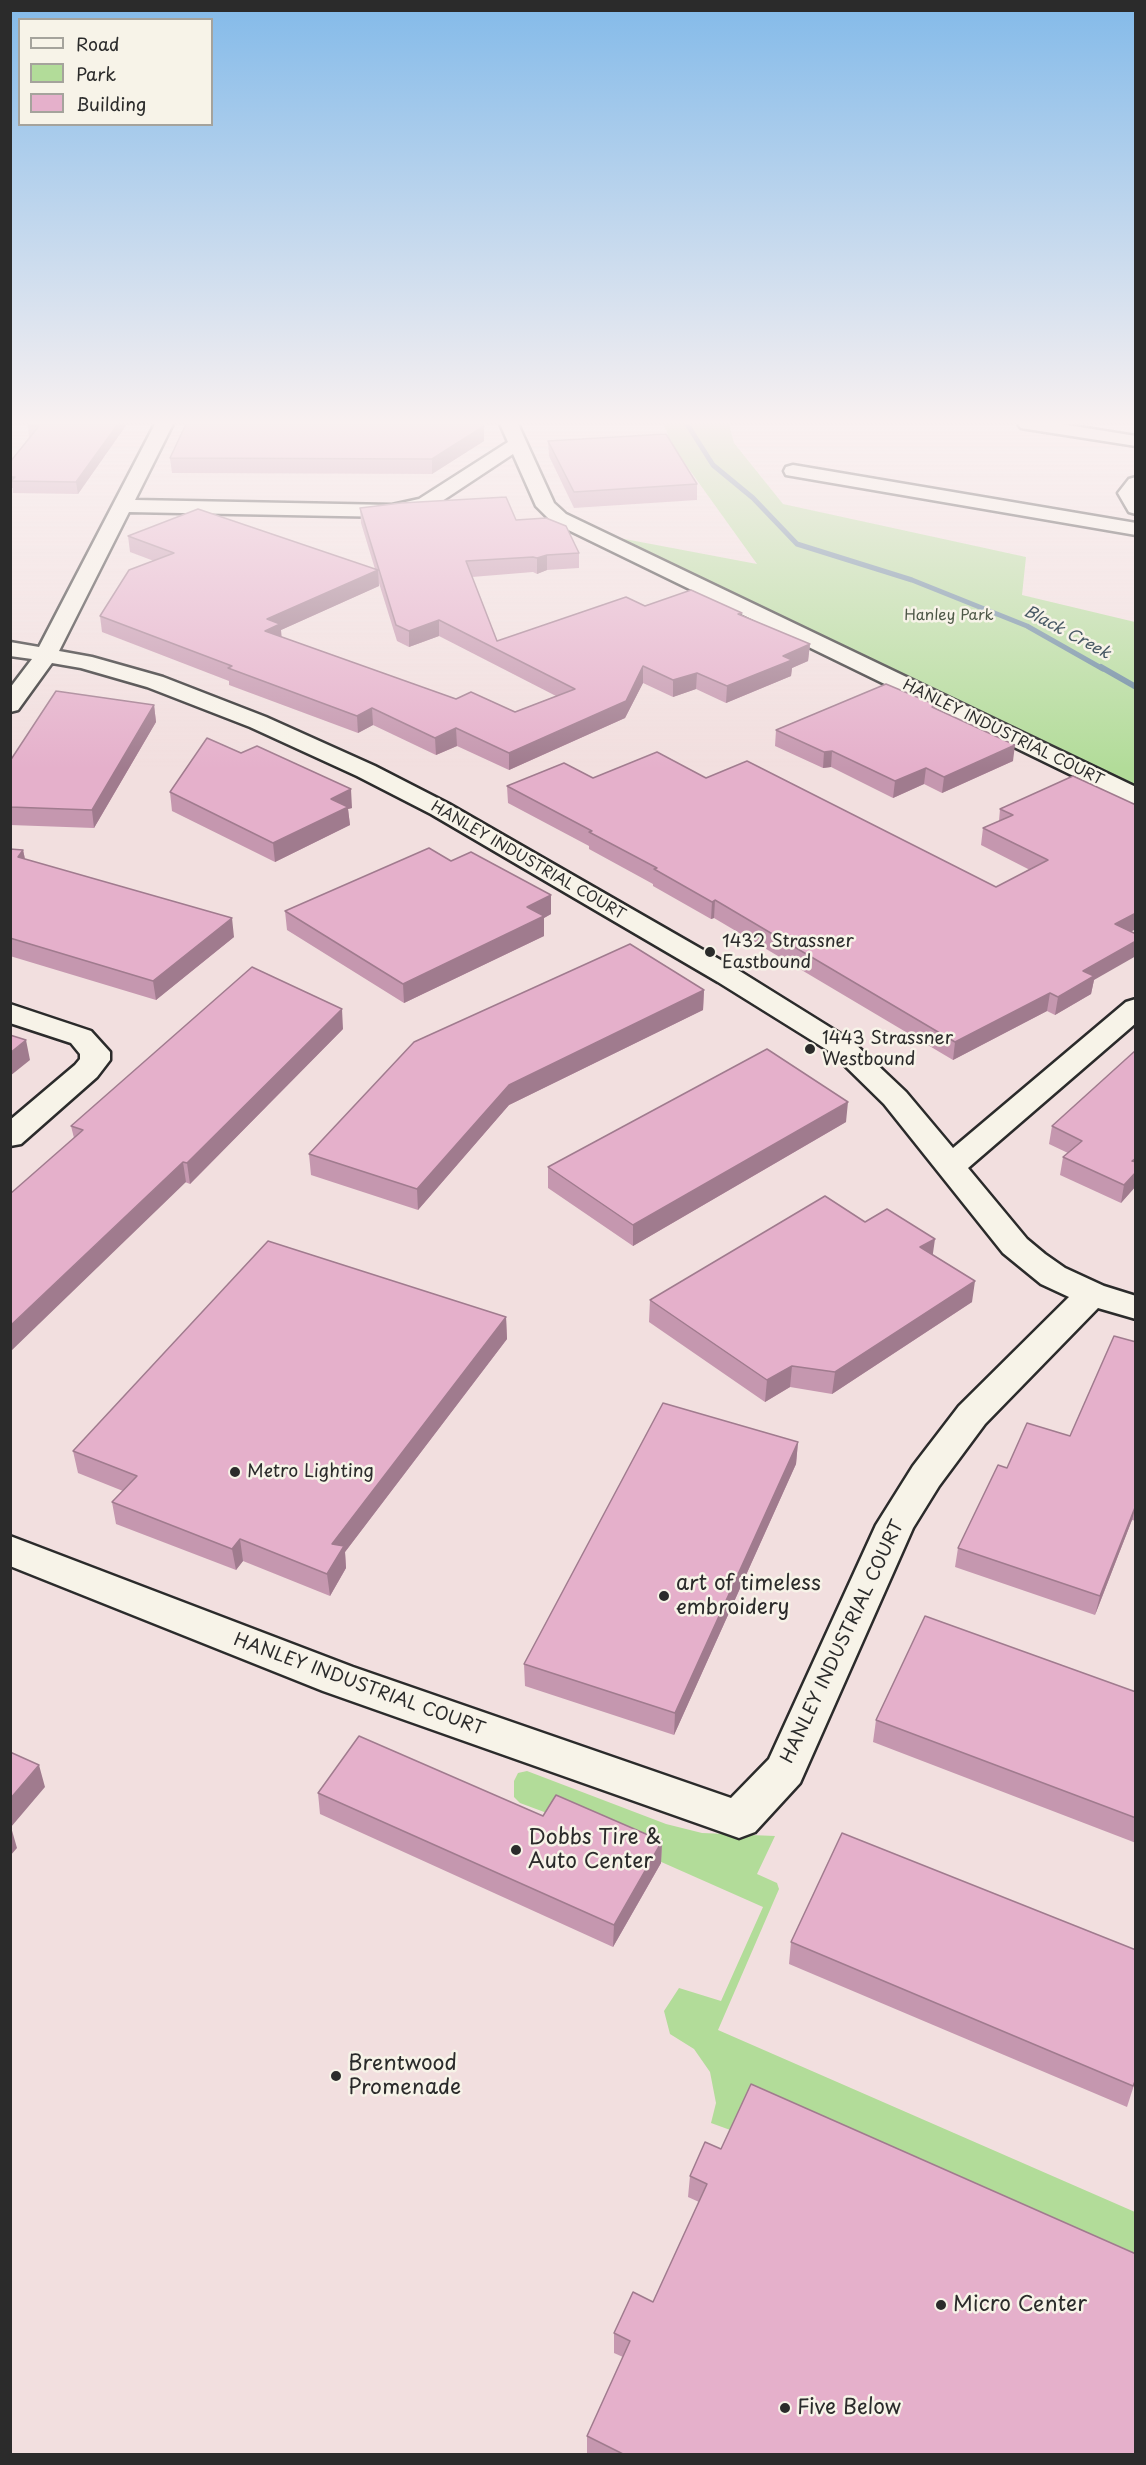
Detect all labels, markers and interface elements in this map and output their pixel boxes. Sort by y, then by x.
legend [18,18,213,126]
text: Road [76,30,120,57]
text: Park [76,60,116,87]
text: Building [76,90,146,117]
water label: Black Creek [1021,602,1113,664]
park label: Hanley Park [904,607,994,625]
street label: HANLEY INDUSTRIAL COURT [900,676,1106,790]
street label: HANLEY INDUSTRIAL COURT [428,798,628,924]
place label: 1432 Strassner Eastbound [722,931,854,974]
marker: 1432 Strassner Eastbound [703,945,717,959]
place label: 1443 Strassner Westbound [822,1028,953,1070]
marker: 1443 Strassner Westbound [803,1042,817,1056]
place label: Metro Lighting [247,1461,374,1483]
marker: Metro Lighting [228,1465,242,1479]
street label: HANLEY INDUSTRIAL COURT [777,1517,909,1767]
place label: art of timeless embroidery [676,1571,821,1621]
marker: art of timeless embroidery [657,1589,671,1603]
street label: HANLEY INDUSTRIAL COURT [230,1629,488,1741]
place label: Dobbs Tire & Auto Center [528,1825,661,1875]
marker: Dobbs Tire & Auto Center [509,1843,523,1857]
place label: Brentwood Promenade [348,2051,461,2101]
marker: Brentwood Promenade [329,2069,343,2083]
place label: Micro Center [953,2292,1087,2318]
marker: Micro Center [934,2298,948,2312]
place label: Five Below [797,2395,901,2421]
marker: Five Below [778,2401,792,2415]

